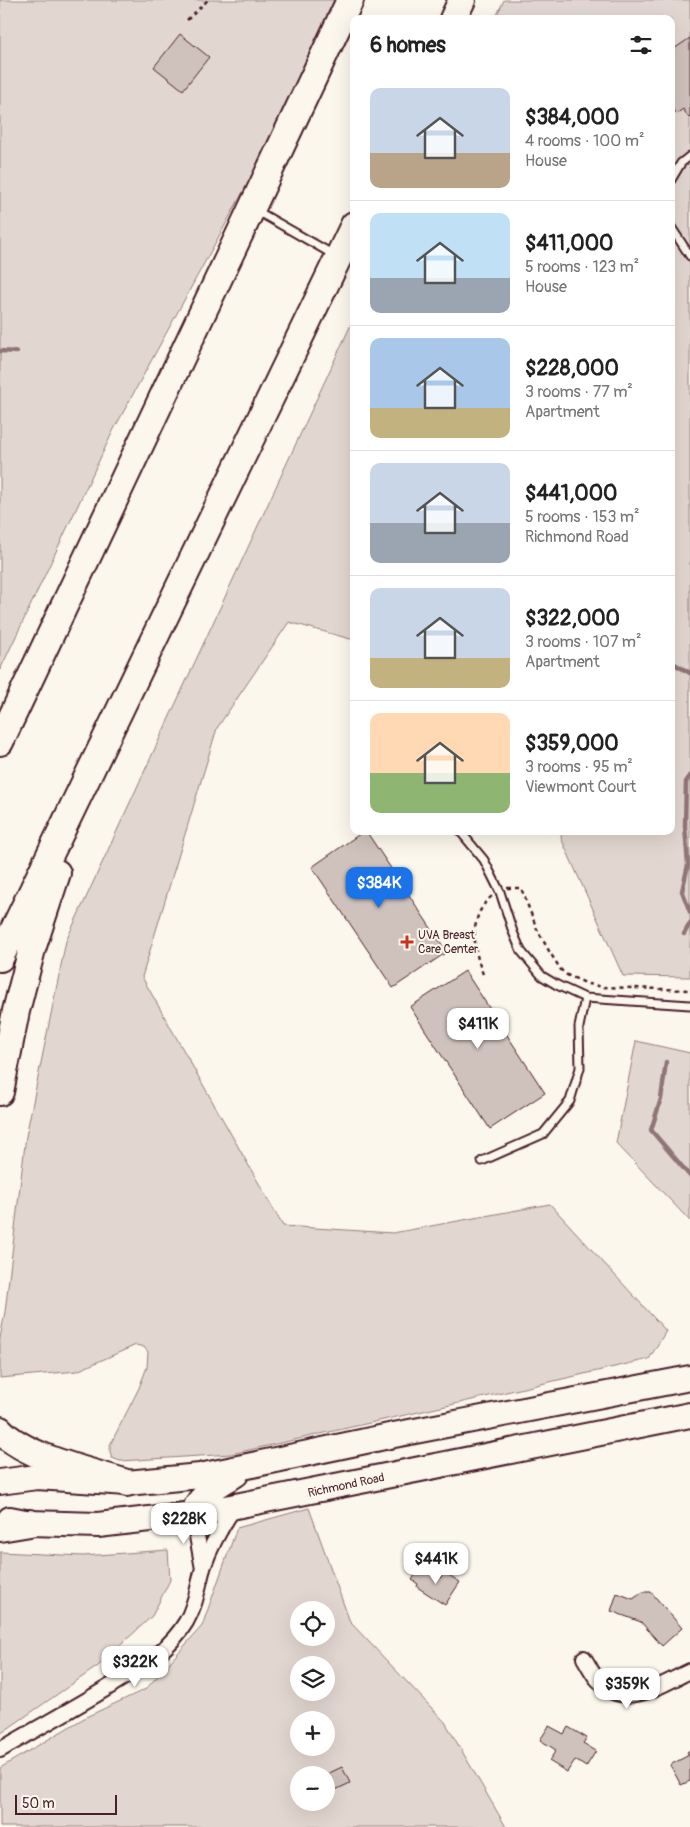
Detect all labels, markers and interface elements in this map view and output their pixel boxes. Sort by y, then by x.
icon: filters [627,31,655,59]
text: 6 homes [370,32,446,59]
text: $384,000 [525,104,619,131]
icon: home [410,108,470,168]
text: 4 rooms · 100 m² [525,131,644,151]
text: House [525,151,567,171]
text: $411,000 [525,230,613,257]
icon: home [410,233,470,293]
text: 5 rooms · 123 m² [525,257,639,277]
text: House [525,277,567,297]
text: $228,000 [525,355,619,382]
icon: home [410,358,470,418]
text: 3 rooms · 77 m² [525,382,633,402]
text: Apartment [525,402,600,422]
text: $441,000 [525,480,617,507]
icon: home [410,483,470,543]
text: 5 rooms · 153 m² [525,507,640,527]
text: Richmond Road [525,527,629,547]
text: $322,000 [525,605,620,632]
icon: home [410,608,470,668]
text: 3 rooms · 107 m² [525,632,642,652]
text: Apartment [525,652,600,672]
text: $359,000 [525,730,619,757]
icon: home [410,733,470,793]
text: 3 rooms · 95 m² [525,757,633,777]
text: Viewmont Court [525,777,636,797]
pin: $384K [344,866,414,909]
text: $384K [357,873,401,893]
place label: UVA Breast Care Center [418,928,479,957]
marker: UVA Breast Care Center [400,935,414,949]
pin: $411K [443,1008,513,1050]
text: $411K [458,1014,498,1034]
street label: Richmond Road [306,1470,386,1501]
pin: $228K [149,1502,219,1545]
text: $228K [162,1509,206,1529]
pin: $441K [401,1542,471,1585]
text: $441K [414,1549,458,1569]
map controls [290,1601,335,1811]
button: locate [290,1601,335,1646]
pin: $322K [100,1646,170,1688]
text: $322K [112,1652,158,1672]
button: layers [290,1656,335,1701]
pin: $359K [592,1668,662,1710]
text: $359K [605,1674,649,1694]
button: + [290,1711,335,1756]
button: − [290,1766,335,1811]
scale bar [15,1792,118,1815]
text: 50 m [22,1795,55,1812]

